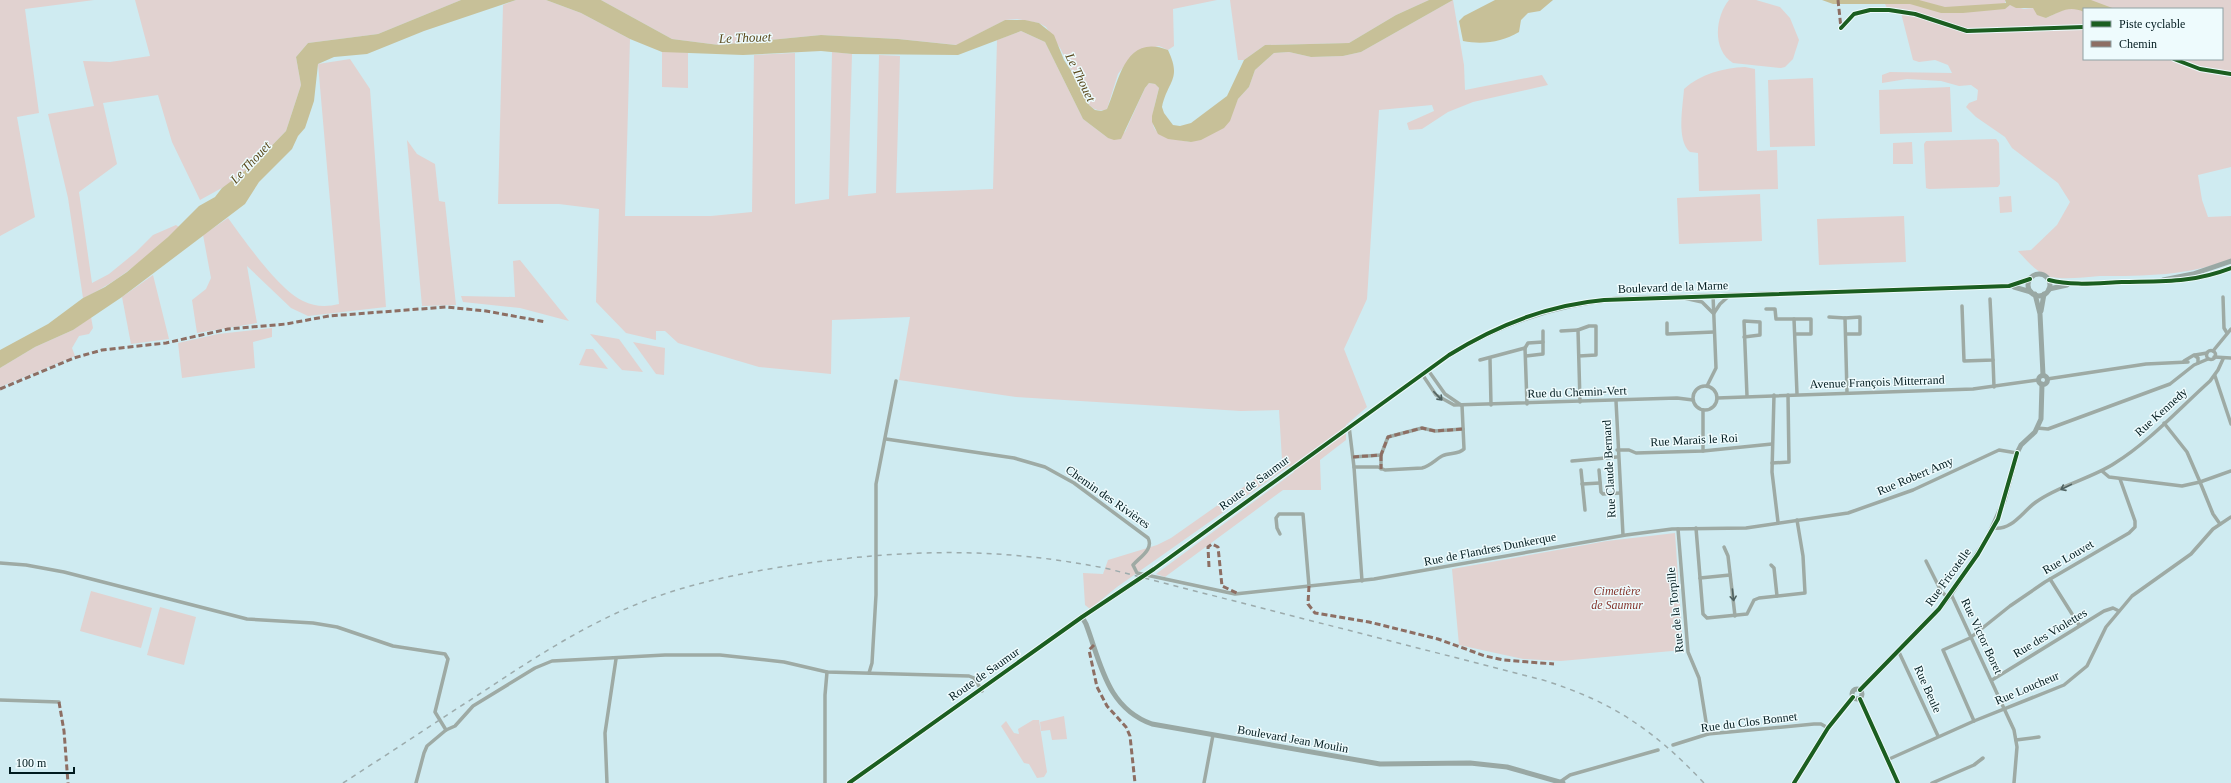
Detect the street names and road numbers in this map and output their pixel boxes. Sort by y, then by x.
street label: Boulevard de la Marne [1618,278,1728,296]
street label: Avenue François Mitterrand [1809,373,1945,391]
street label: Rue du Chemin-Vert [1527,383,1628,401]
street label: Rue Kennedy [2132,385,2190,439]
street label: Rue Claude Bernard [1599,420,1619,518]
street label: Rue Marais le Roi [1650,431,1739,449]
street label: Route de Saumur [1216,453,1292,513]
street label: Rue Robert Amy [1875,454,1955,498]
street label: Chemin des Rivières [1063,463,1153,532]
street label: Rue de Flandres Dunkerque [1423,529,1557,569]
street label: Rue Louvet [2040,537,2096,577]
street label: Rue Fricotelle [1922,545,1974,609]
street label: Rue de la Torpille [1664,567,1686,653]
street label: Rue Victor Boret [1958,596,2006,677]
street label: Rue des Violettes [2011,605,2090,661]
street label: Route de Saumur [946,644,1022,704]
street label: Rue Beule [1911,663,1945,715]
street label: Rue Loucheur [1993,668,2061,708]
street label: Rue du Clos Bonnet [1700,709,1799,735]
street label: Boulevard Jean Moulin [1236,722,1350,756]

